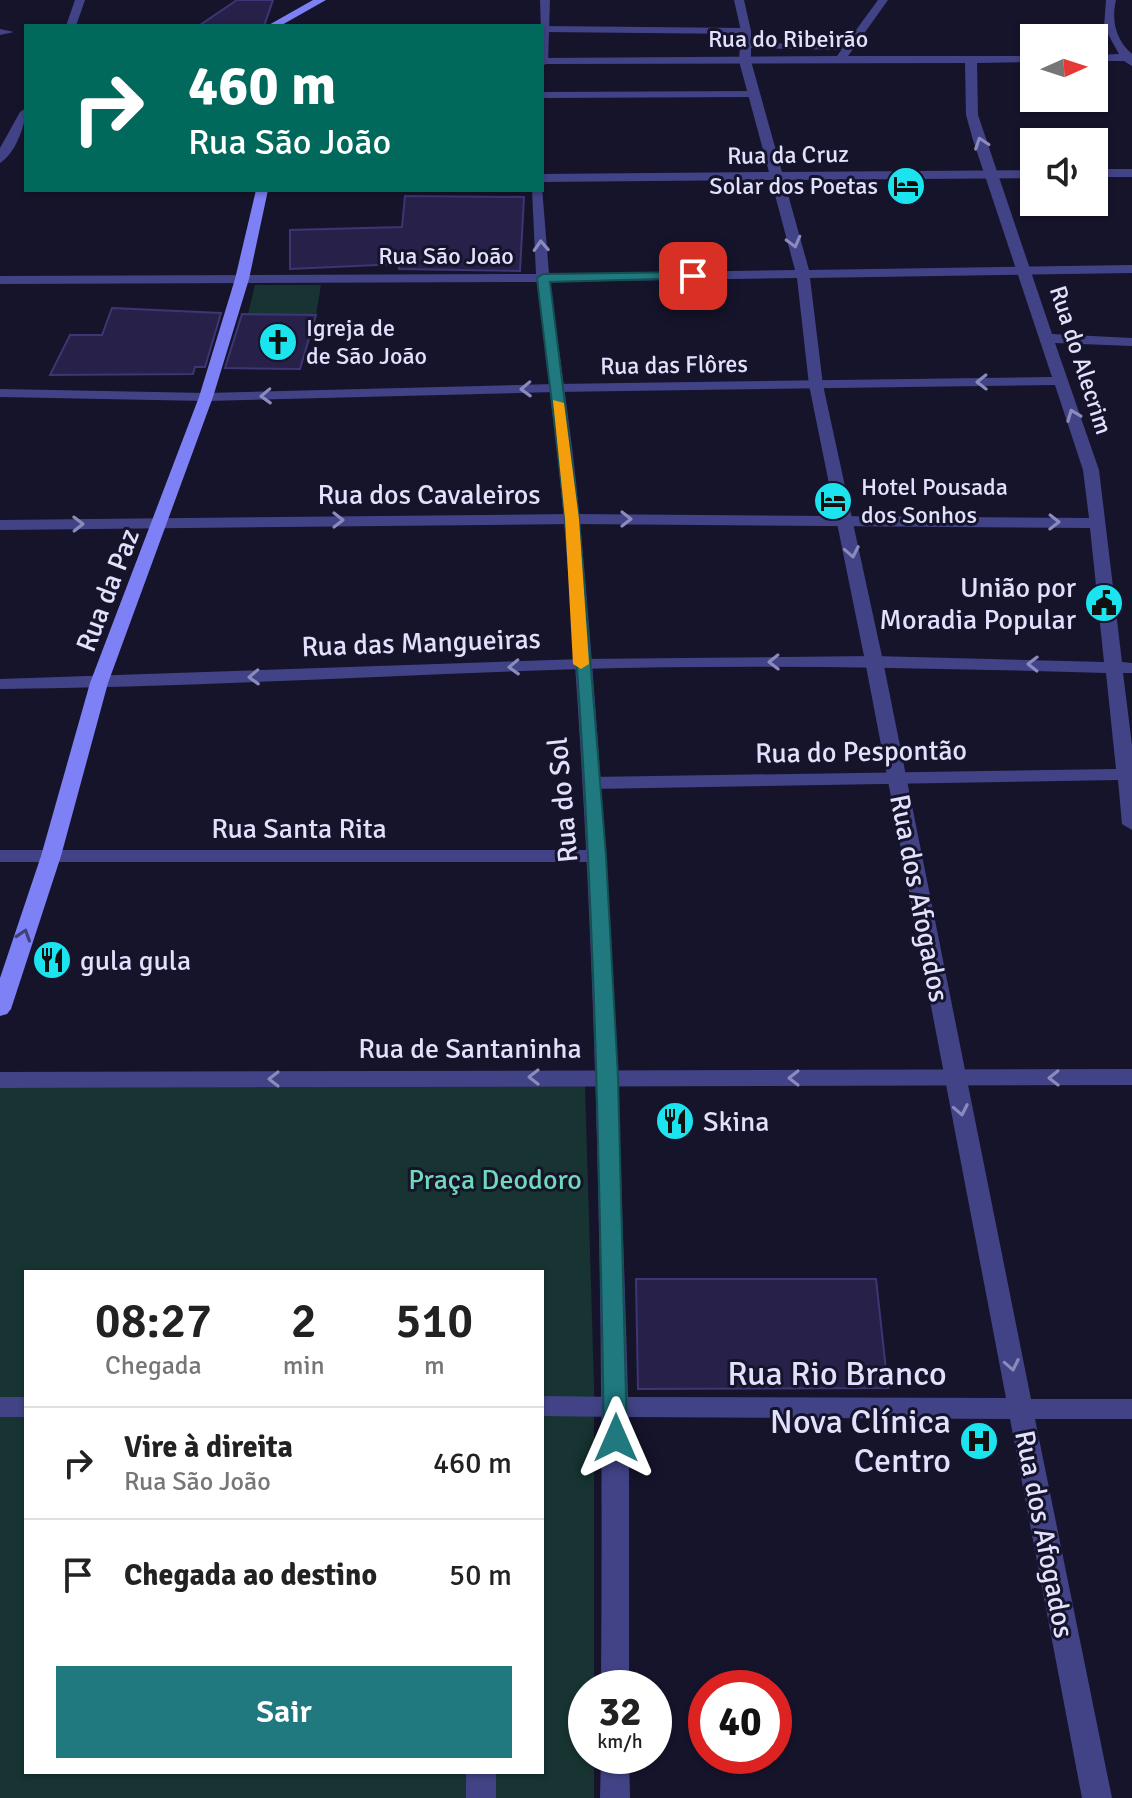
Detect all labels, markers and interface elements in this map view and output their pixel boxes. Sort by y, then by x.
street label: Rua do Ribeirão [708,24,868,54]
north arrow [1020,24,1108,112]
map controls [1020,24,1108,216]
text: 460 m [188,51,336,120]
icon: right [56,56,160,160]
text: Rua São João [188,120,391,165]
button: sound [1020,128,1108,216]
one-way arrow [974,136,990,150]
street label: Rua da Cruz [727,139,849,171]
hotel icon: Solar dos Poetas [885,165,927,207]
place label: Solar dos Poetas [709,171,878,201]
one-way arrow [785,235,802,249]
one-way arrow [533,239,550,252]
street label: Rua São João [378,241,514,271]
pin [659,242,727,310]
icon: arrive [671,254,715,298]
street label: Rua do Alecrim [1043,282,1119,438]
place label: Igreja de de São João [306,313,427,371]
church icon: Igreja de de São João [257,321,299,363]
street label: Rua das Flôres [600,349,748,381]
one-way arrow [975,373,988,391]
one-way arrow [519,380,532,397]
one-way arrow [259,387,272,404]
one-way arrow [1066,409,1083,423]
place label: Hotel Pousada dos Sonhos [861,472,1008,530]
street label: Rua dos Cavaleiros [317,478,541,512]
hotel icon: Hotel Pousada dos Sonhos [812,480,854,522]
one-way arrow [620,510,633,528]
one-way arrow [332,512,345,529]
one-way arrow [1048,514,1061,531]
one-way arrow [72,515,85,532]
street label: Rua da Paz [69,524,147,657]
one-way arrow [843,546,860,559]
place label: União por Moradia Popular [879,571,1077,637]
public building icon: União por Moradia Popular [1083,582,1125,624]
street label: Rua das Mangueiras [301,622,541,664]
one-way arrow [767,653,780,671]
one-way arrow [1026,655,1039,672]
one-way arrow [507,658,520,675]
one-way arrow [247,668,260,685]
street label: Rua do Pespontão [755,733,967,771]
street label: Rua do Sol [541,736,585,864]
street label: Rua dos Afogados [882,792,956,1005]
street label: Rua Santa Rita [211,812,387,846]
one-way arrow [15,929,31,943]
restaurant icon: gula gula [31,939,73,981]
place label: gula gula [80,944,191,978]
street label: Rua de Santaninha [358,1032,582,1066]
one-way arrow [527,1068,540,1086]
one-way arrow [787,1069,800,1087]
one-way arrow [1047,1069,1060,1086]
one-way arrow [267,1070,280,1088]
restaurant icon: Skina [654,1100,696,1142]
one-way arrow [952,1103,969,1116]
place label: Skina [703,1105,769,1139]
park label: Praça Deodoro [408,1163,582,1197]
text: 08:27 [95,1292,212,1351]
text: 2 [291,1292,317,1351]
text: 510 [395,1292,473,1351]
text: Chegada [105,1350,202,1382]
text: min [283,1350,325,1382]
text: m [424,1350,445,1382]
street label: Rua Rio Branco [727,1353,947,1395]
one-way arrow [1003,1358,1020,1371]
position arrow [574,1396,658,1480]
place label: Nova Clínica Centro [770,1401,951,1482]
hospital icon: Nova Clínica Centro [958,1420,1000,1462]
street label: Rua dos Afogados [1007,1428,1081,1641]
text: Vire à direita [124,1429,293,1466]
icon: right [56,1441,100,1485]
text: 460 m [433,1445,512,1482]
text: Rua São João [124,1466,271,1498]
icon: arrive [56,1553,100,1597]
text: Chegada ao destino [124,1557,377,1594]
text: 50 m [449,1557,512,1594]
button: Sair [56,1666,512,1758]
speed limit sign: 40 [688,1670,792,1774]
text: 32 [598,1687,642,1737]
text: km/h [597,1729,643,1754]

